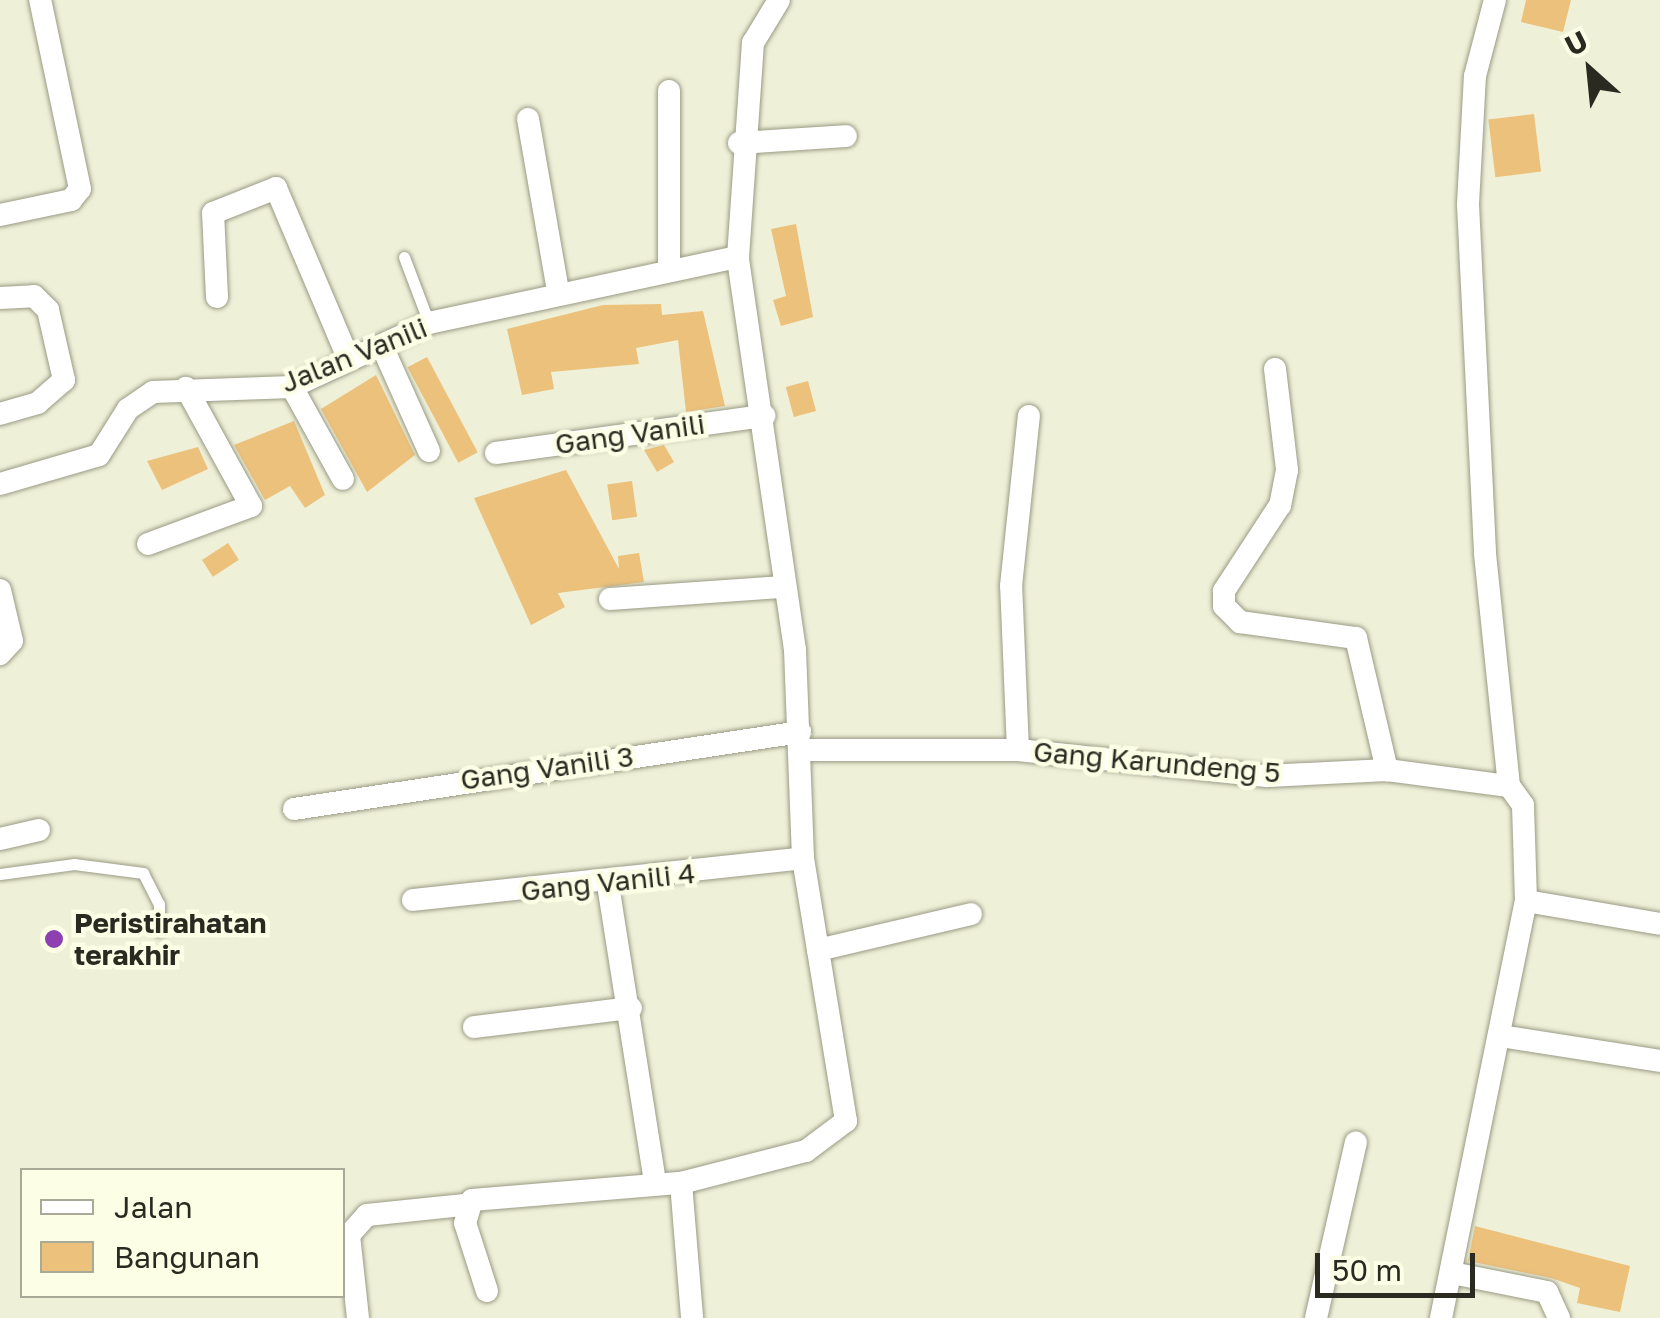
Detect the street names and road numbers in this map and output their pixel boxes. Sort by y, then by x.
street label: Jalan Vanili [276,310,432,400]
street label: Gang Vanili [553,407,707,461]
street label: Gang Karundeng 5 [1032,734,1282,790]
street label: Gang Vanili 3 [458,739,636,797]
street label: Gang Vanili 4 [519,856,697,908]

